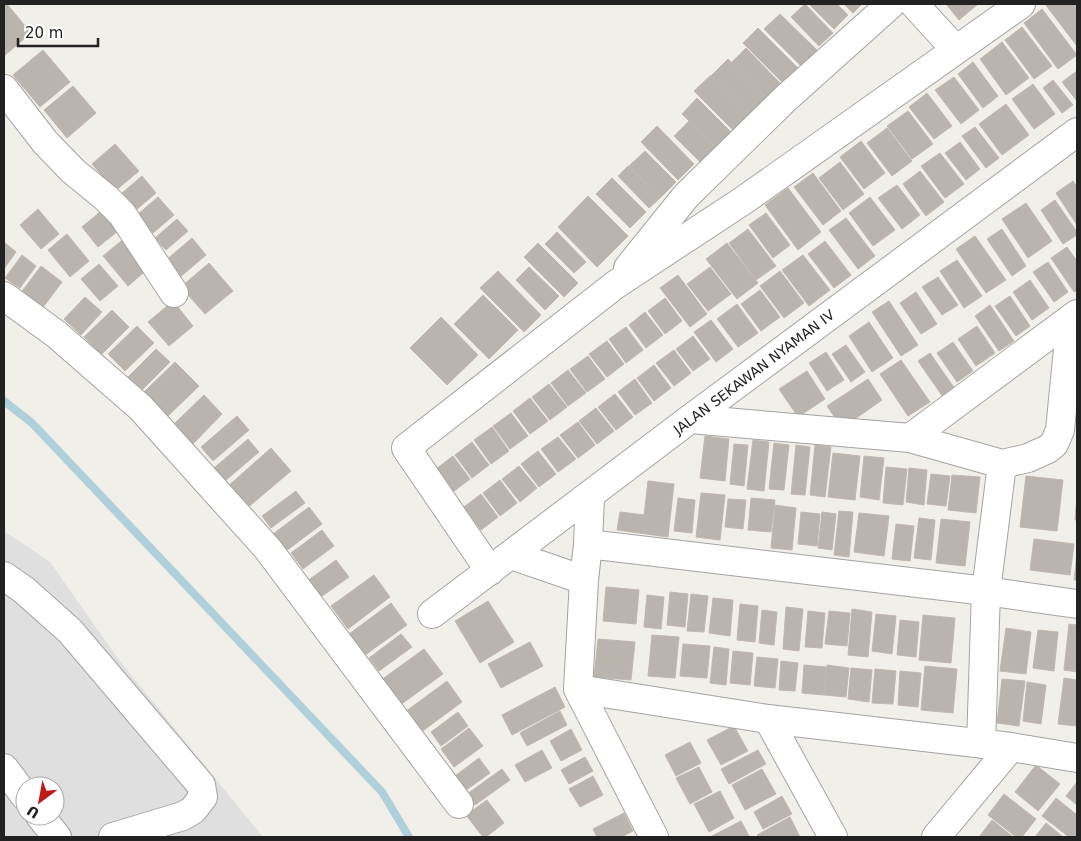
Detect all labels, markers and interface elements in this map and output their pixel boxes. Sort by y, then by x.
scale bar [18,15,98,47]
text: 20 m [25,24,63,42]
street label: JALAN SEKAWAN NYAMAN IV [670,306,838,438]
north arrow [15,776,65,826]
text: U [24,802,42,822]

